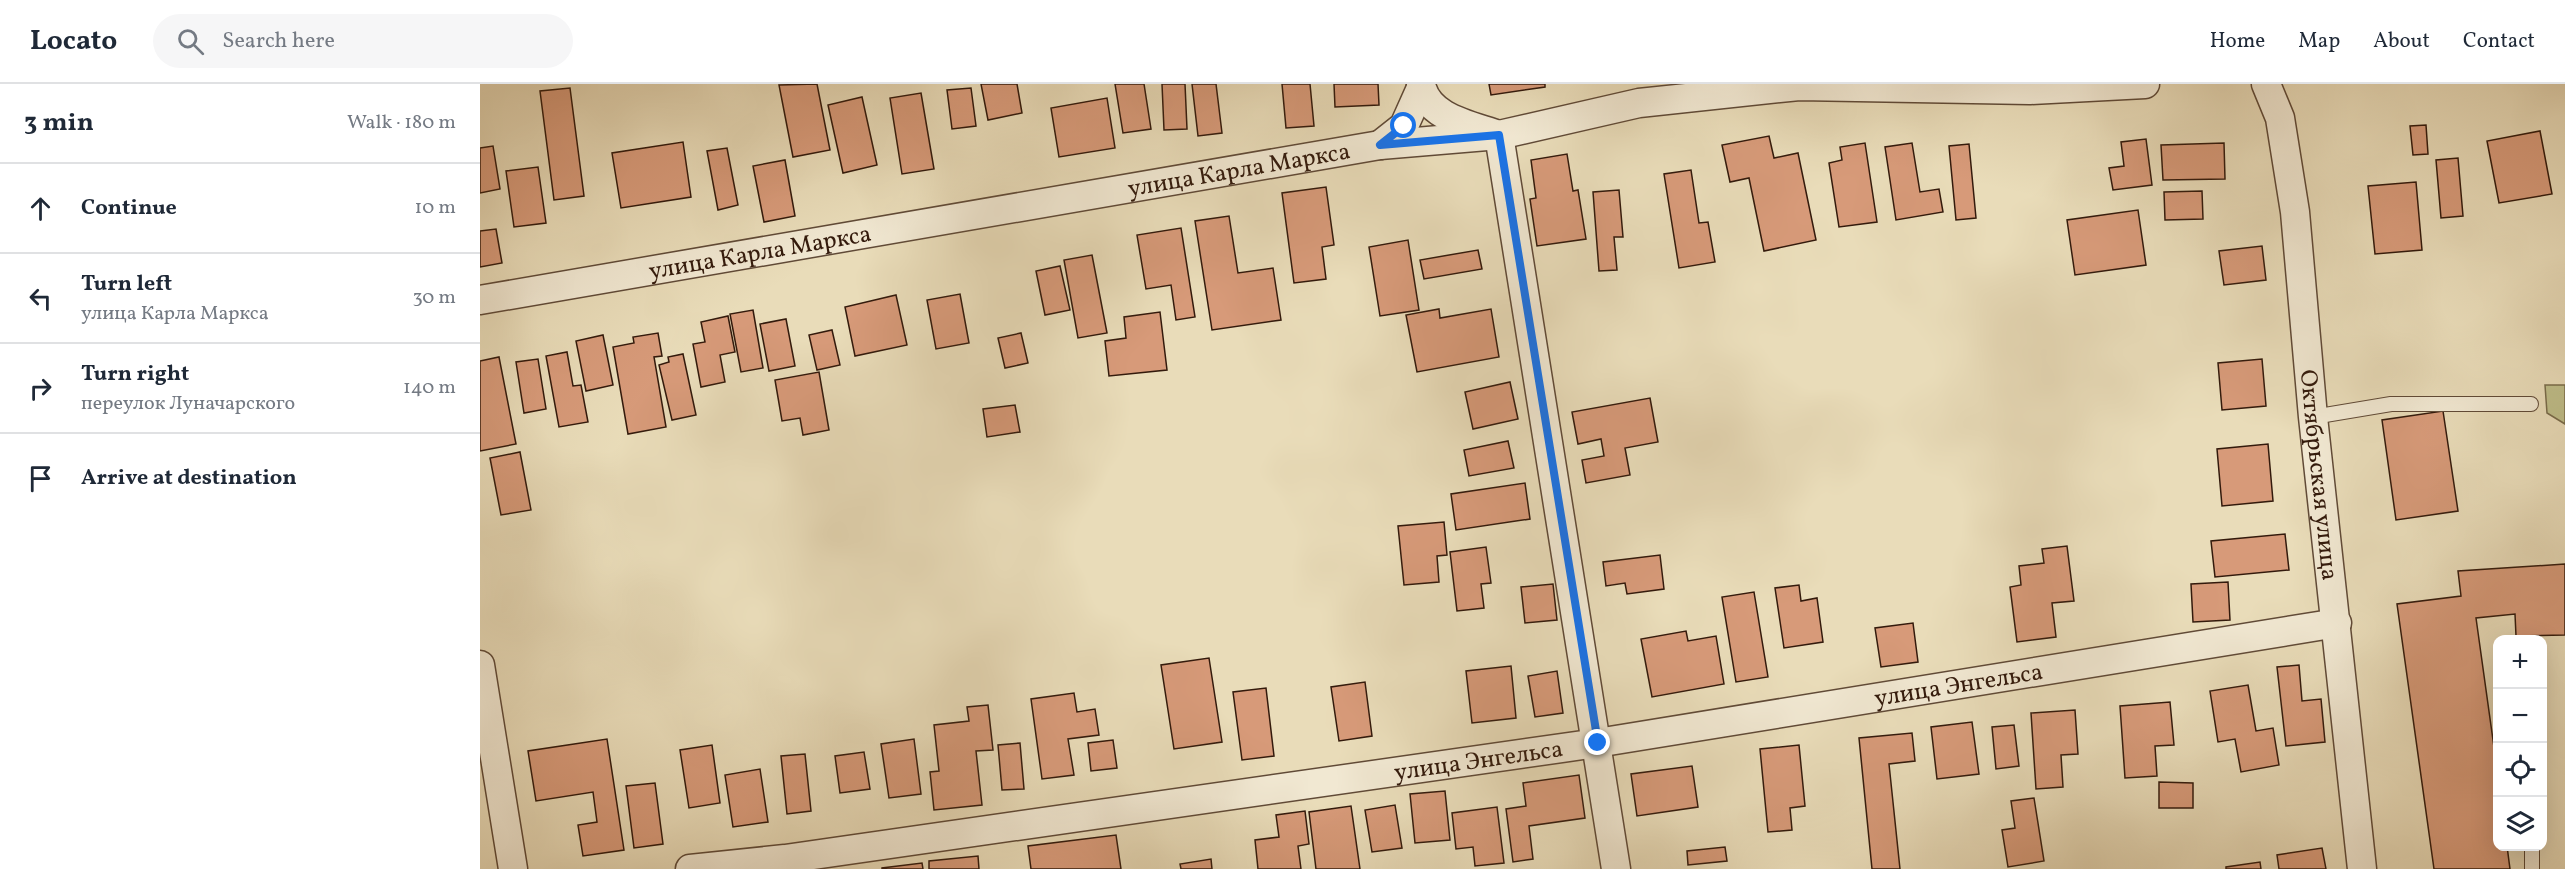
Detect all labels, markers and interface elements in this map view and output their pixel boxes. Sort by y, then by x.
search box [153,14,573,68]
text: Locato [30,22,117,61]
icon: search [174,25,207,58]
text: Search here [222,26,335,57]
text: Home [2210,27,2265,56]
text: Map [2298,27,2340,56]
text: About [2373,27,2430,56]
text: Contact [2463,27,2535,56]
text: 3 min [24,105,94,141]
text: Walk · 180 m [347,109,456,137]
route start [1390,112,1416,138]
street label: улица Карла Маркса [1125,135,1353,207]
icon: ahead [24,192,57,225]
text: Continue [81,193,177,224]
text: 10 m [415,194,456,222]
street label: улица Карла Маркса [646,218,874,290]
text: Turn left [81,269,172,300]
icon: left [24,282,57,315]
text: 30 m [412,284,456,312]
text: улица Карла Маркса [81,300,269,328]
text: Turn right [81,359,189,390]
street label: Октябрьская улица [2290,368,2346,582]
icon: right [24,372,57,405]
text: 140 m [403,374,456,402]
text: переулок Луначарского [81,390,295,418]
icon: arrive [24,462,57,495]
text: Arrive at destination [81,463,297,494]
map controls [2493,635,2547,851]
button: + [2493,635,2547,689]
street label: улица Энгельса [1872,656,2046,717]
button: − [2493,689,2547,743]
route end [1584,729,1610,755]
street label: улица Энгельса [1392,733,1565,791]
button: locate [2493,743,2547,797]
button: layers [2493,797,2547,851]

